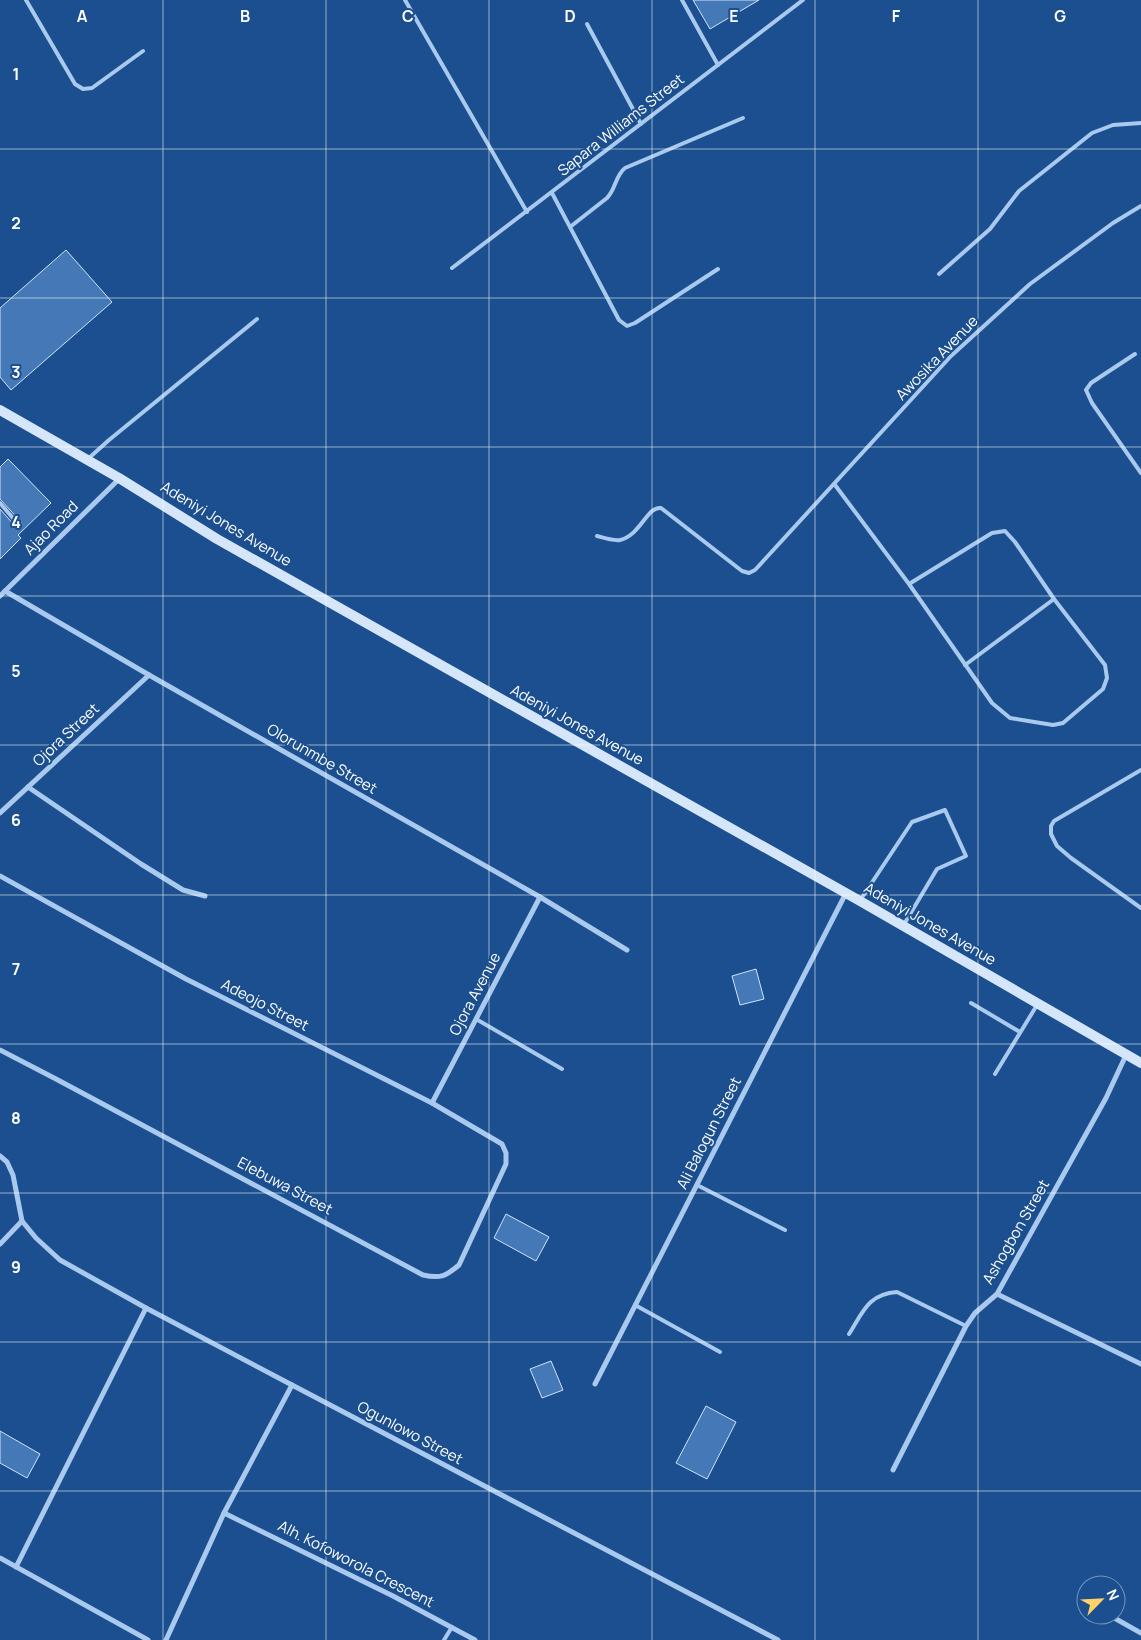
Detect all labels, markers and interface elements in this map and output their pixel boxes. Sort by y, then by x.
text: A [77,5,88,27]
text: B [240,5,250,27]
text: C [402,5,414,27]
text: D [564,5,576,27]
text: E [729,5,739,27]
text: F [892,5,901,27]
text: G [1054,5,1066,27]
text: 1 [12,63,20,85]
street label: Sapara Williams Street [553,69,688,181]
text: 2 [11,212,21,234]
street label: Awosika Avenue [891,310,983,405]
text: 3 [11,361,21,383]
street label: Adeniyi Jones Avenue [157,476,296,571]
street label: Ajao Road [19,496,82,559]
text: 4 [11,511,21,533]
text: 5 [11,660,21,682]
street label: Adeniyi Jones Avenue [507,679,648,770]
street label: Ojora Street [28,698,104,771]
street label: Olorunmbe Street [263,719,381,799]
text: 6 [11,809,21,831]
street label: Adeniyi Jones Avenue [860,877,1000,970]
street label: Ojora Avenue [444,948,505,1039]
text: 7 [12,958,20,980]
street label: Adeojo Street [218,973,313,1036]
street label: Ali Balogun Street [671,1073,746,1192]
text: 8 [11,1107,21,1129]
street label: Elebuwa Street [234,1152,337,1219]
street label: Ashogbon Street [977,1176,1054,1288]
text: 9 [11,1256,21,1278]
street label: Ogunlowo Street [354,1396,467,1469]
street label: Alh. Kofoworola Crescent [275,1515,438,1612]
north arrow [1076,1575,1126,1625]
text: N [1103,1586,1124,1603]

